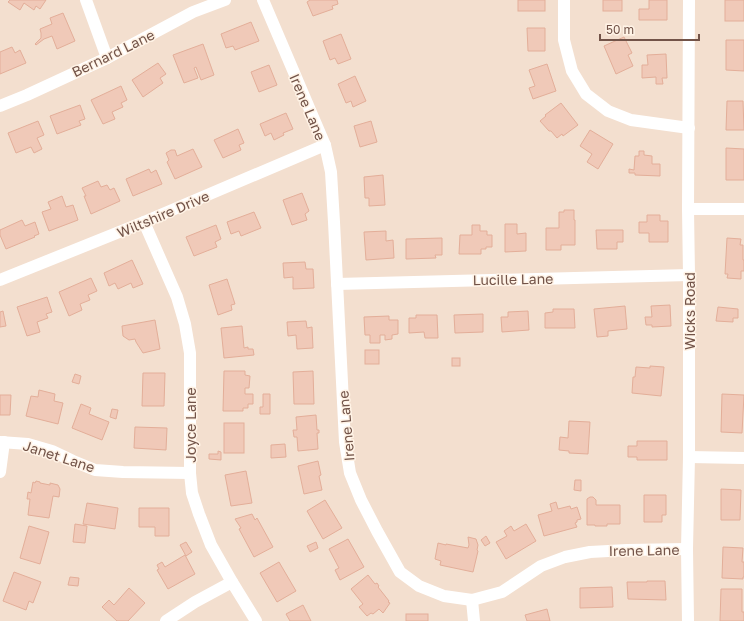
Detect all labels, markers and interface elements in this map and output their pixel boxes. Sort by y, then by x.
scale bar [600,16,699,42]
text: 50 m [606,22,634,37]
street label: Bernard Lane [69,26,157,80]
street label: Irene Lane [286,71,330,143]
street label: Wiltshire Drive [114,187,212,241]
street label: Lucille Lane [472,270,554,288]
street label: Wicks Road [681,272,698,350]
street label: Joyce Lane [182,387,199,463]
street label: Irene Lane [334,390,358,462]
street label: Janet Lane [21,436,97,476]
street label: Irene Lane [608,541,680,559]

